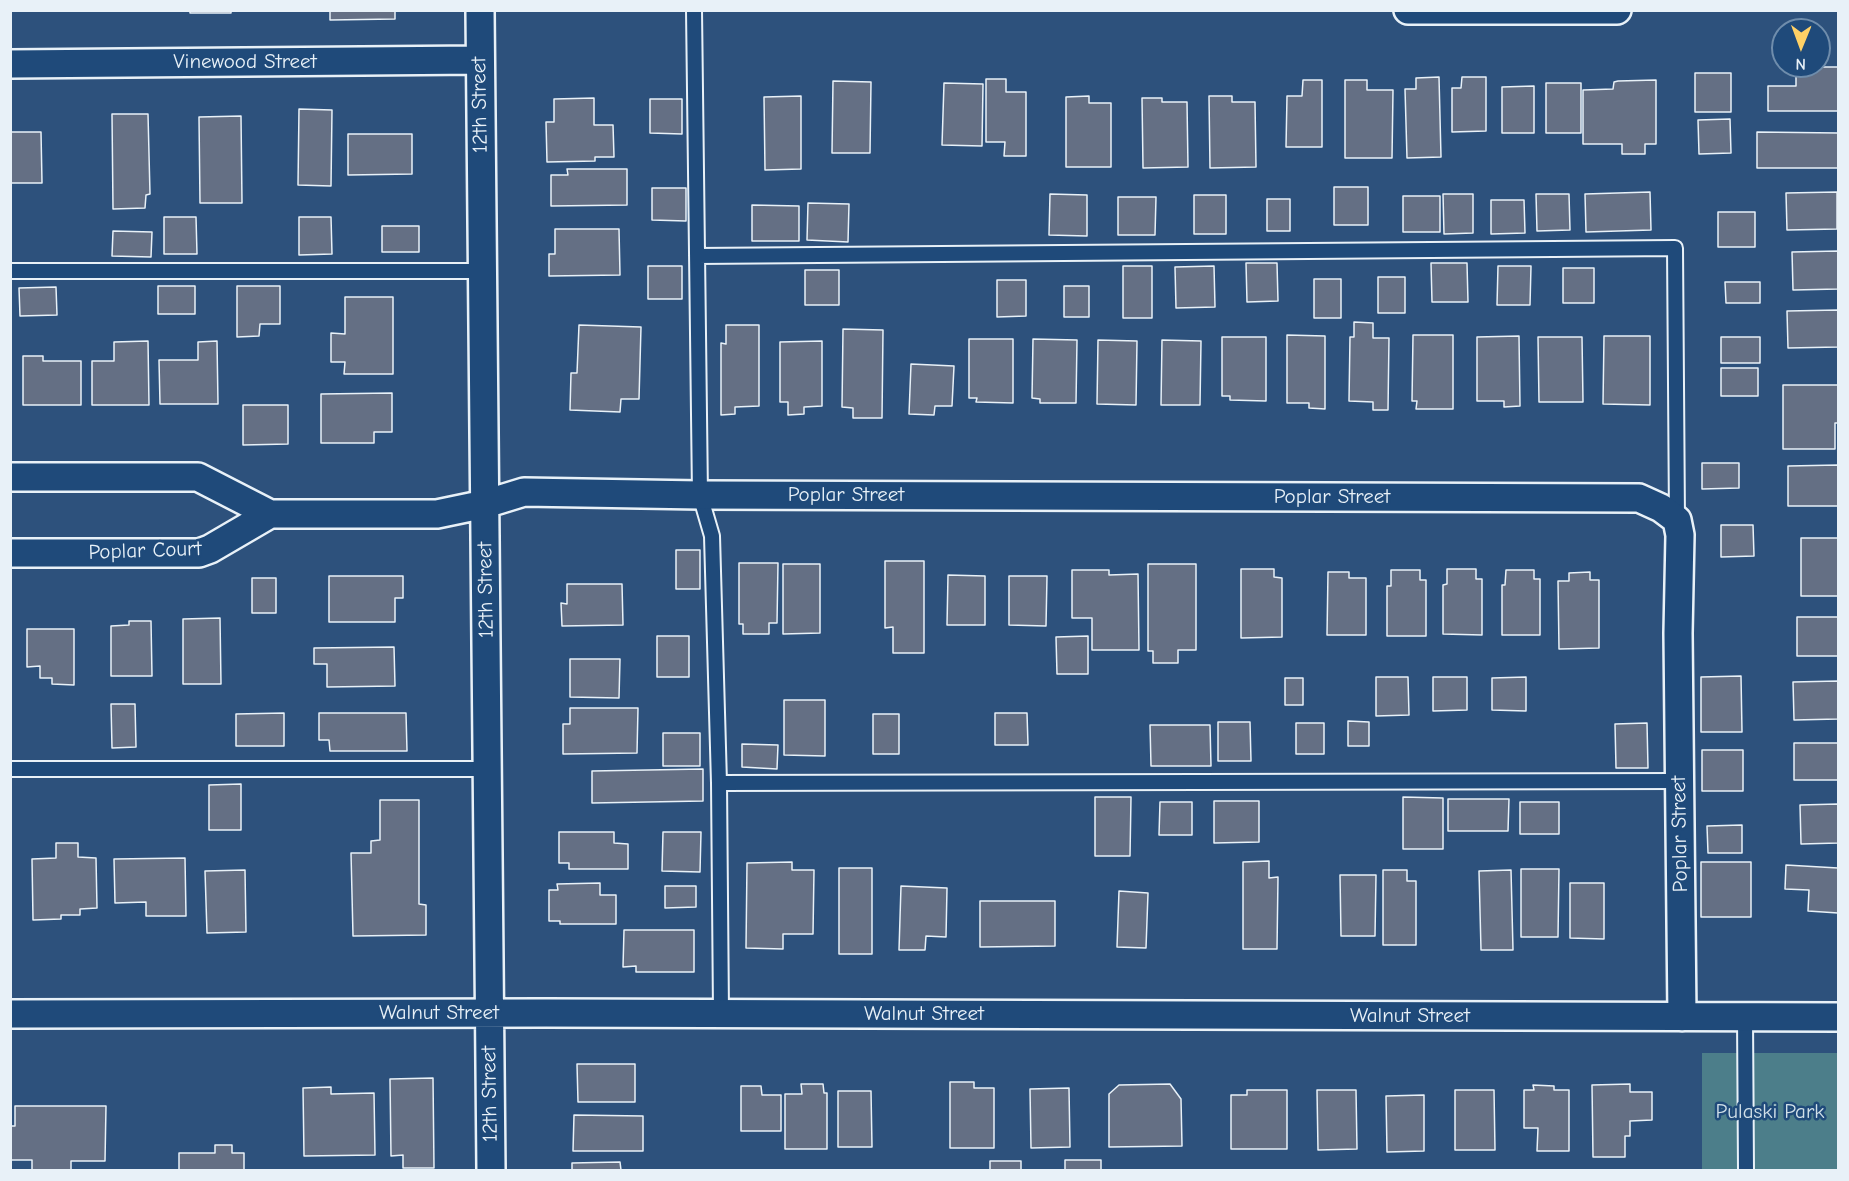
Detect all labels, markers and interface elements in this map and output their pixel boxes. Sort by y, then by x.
north arrow [1771,18,1831,78]
street label: Vinewood Street [173,49,317,75]
text: N [1795,55,1806,73]
street label: 12th Street [467,57,493,153]
street label: Poplar Street [788,482,904,508]
street label: Poplar Street [1274,484,1390,510]
street label: Poplar Court [88,536,202,566]
street label: 12th Street [473,542,499,638]
street label: Poplar Street [1666,776,1694,892]
street label: Walnut Street [379,1000,499,1026]
street label: Walnut Street [864,1001,984,1027]
street label: Walnut Street [1350,1003,1470,1029]
street label: 12th Street [477,1046,503,1142]
park label: Pulaski Park [1716,1099,1824,1125]

